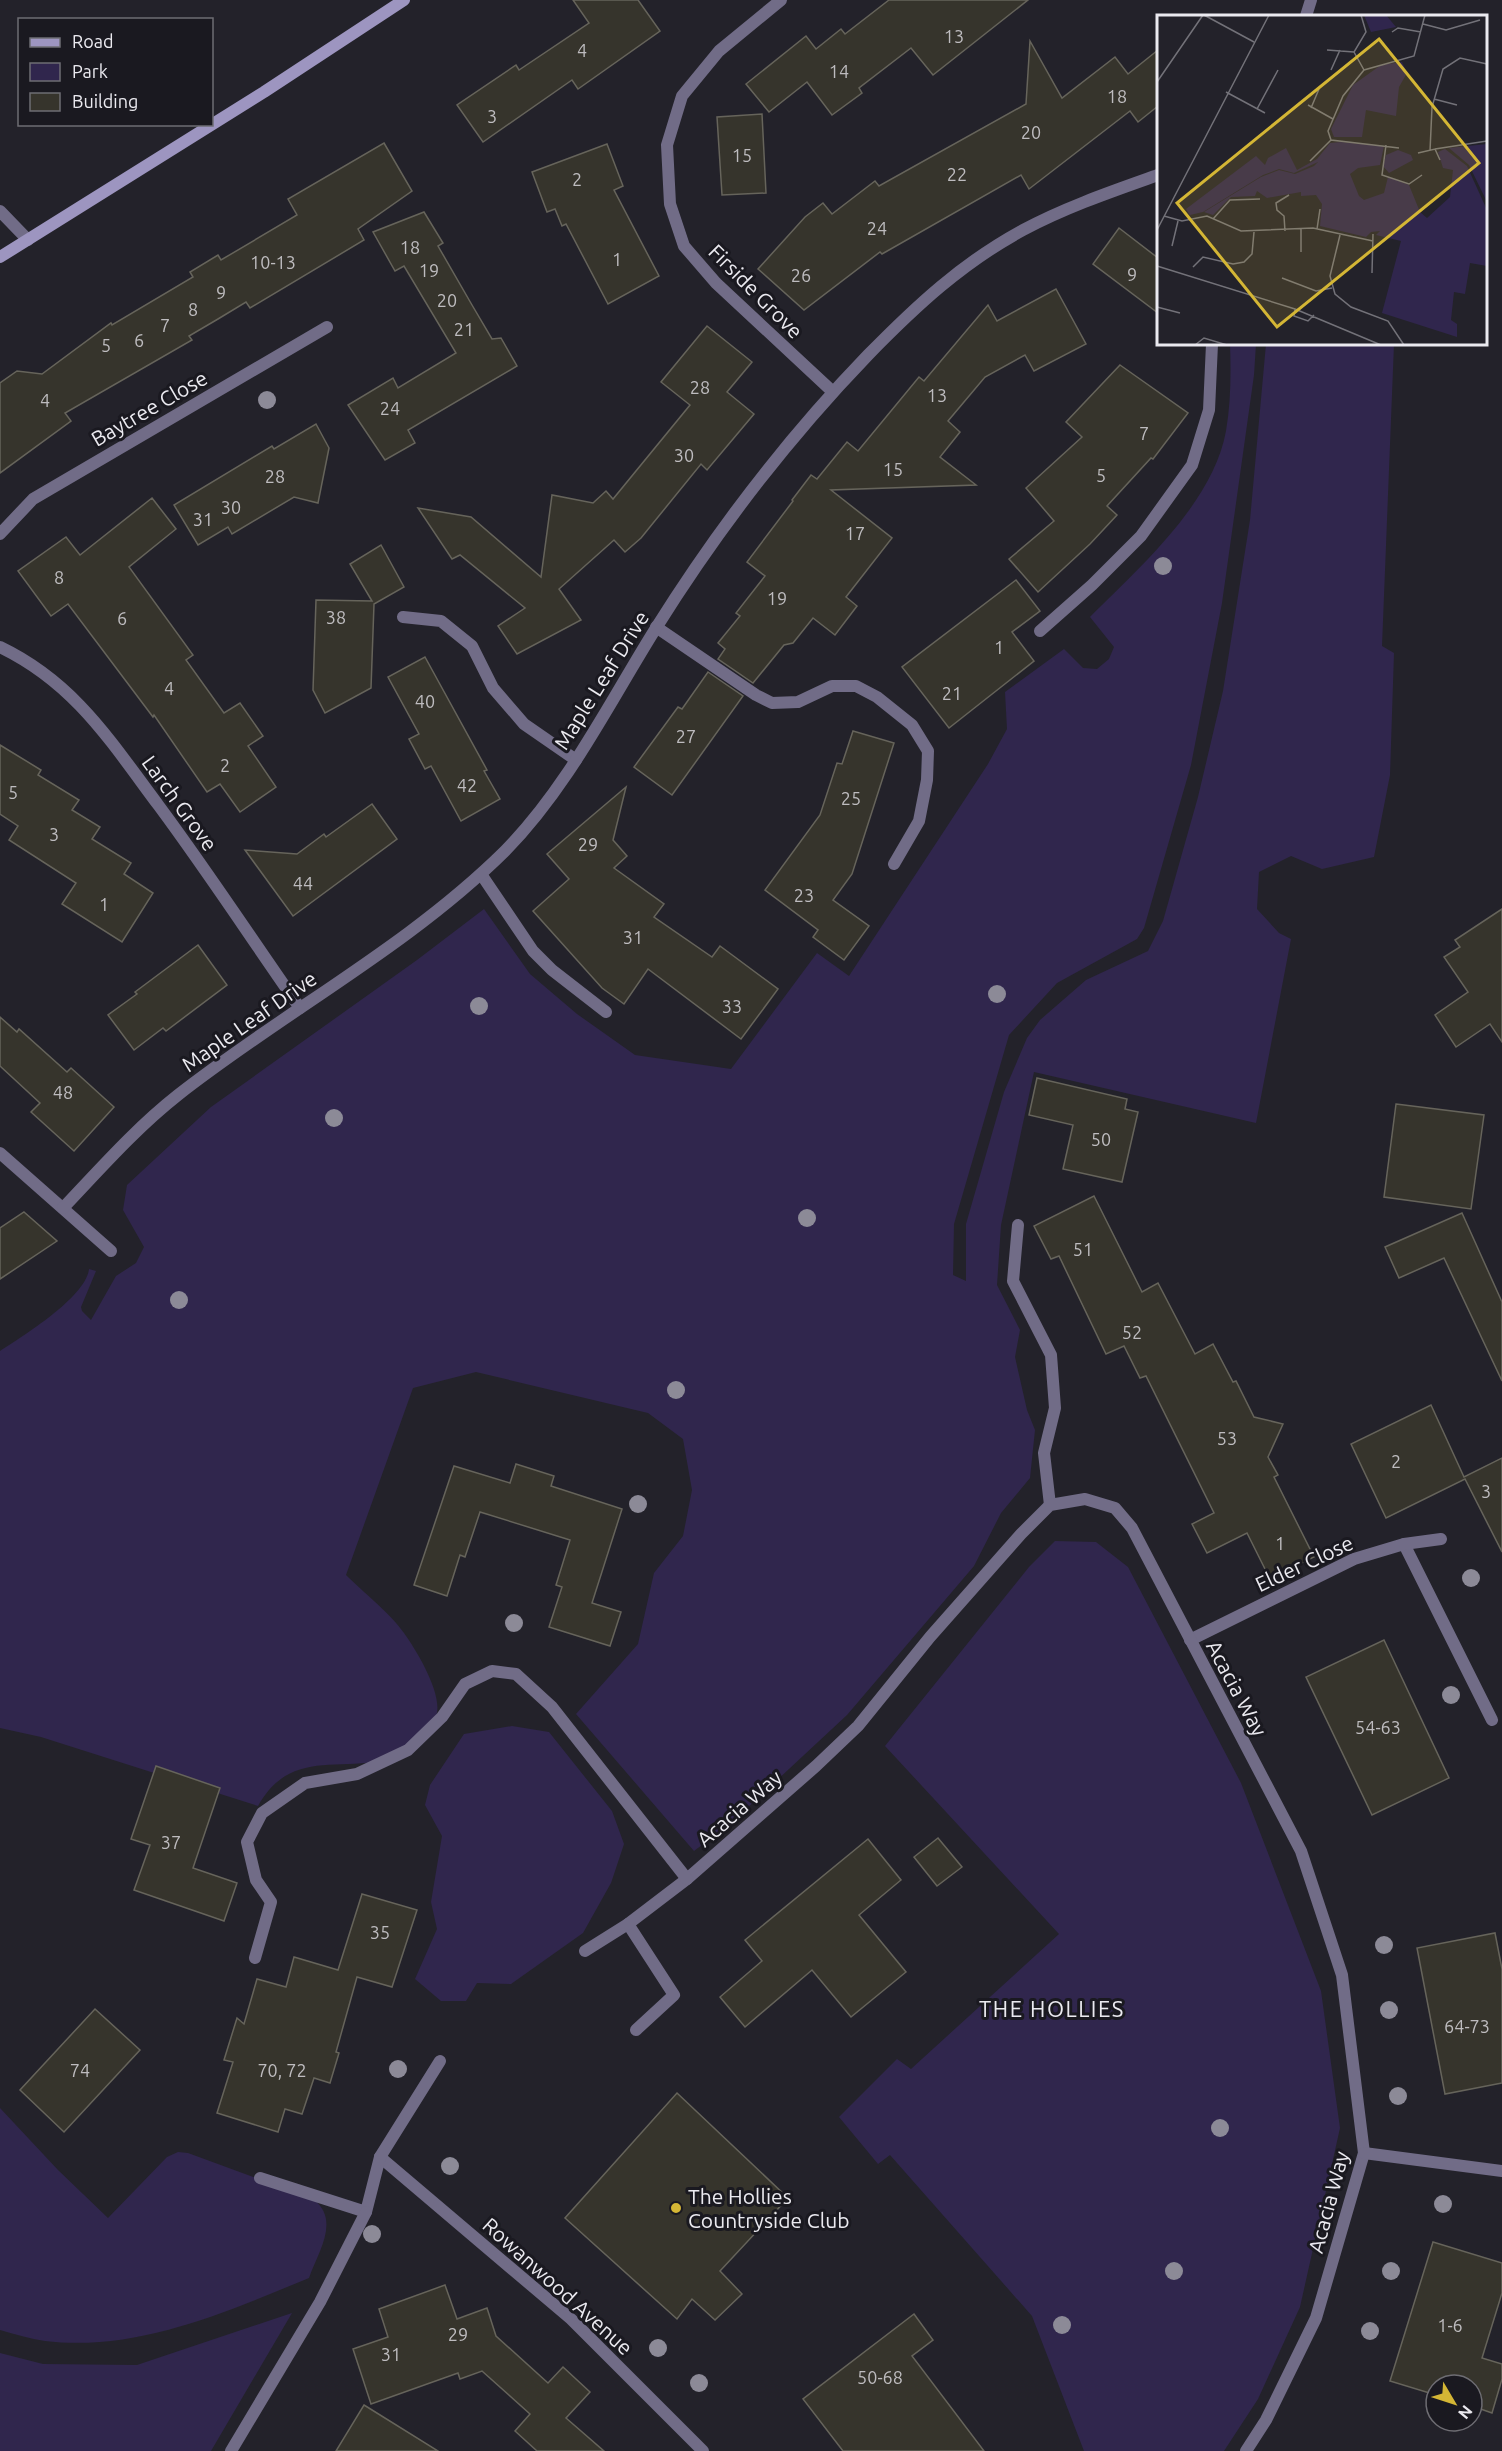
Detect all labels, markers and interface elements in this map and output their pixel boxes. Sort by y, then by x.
inset map [1157,15,1487,345]
legend [18,18,213,126]
house number: 13 [944,26,964,46]
text: Road [72,31,114,51]
house number: 4 [577,40,587,60]
text: Park [72,61,108,81]
house number: 14 [829,61,849,81]
house number: 18 [1107,86,1127,106]
text: Building [72,91,138,111]
house number: 3 [487,106,497,126]
house number: 20 [1021,122,1041,142]
house number: 15 [732,145,752,165]
house number: 22 [947,164,967,184]
house number: 2 [572,169,582,189]
house number: 24 [867,218,887,238]
house number: 18 [400,237,420,257]
street label: Firside Grove [704,239,808,343]
house number: 1 [612,249,622,269]
house number: 10-13 [250,252,296,272]
house number: 19 [419,260,439,280]
house number: 9 [1127,264,1137,284]
house number: 26 [791,265,811,285]
house number: 9 [216,282,226,302]
house number: 20 [437,290,457,310]
house number: 8 [188,299,198,319]
house number: 7 [160,315,170,335]
house number: 21 [454,319,474,339]
house number: 6 [134,330,144,350]
house number: 5 [101,335,111,355]
street label: Baytree Close [87,365,211,451]
house number: 28 [690,377,710,397]
house number: 13 [927,385,947,405]
house number: 4 [40,390,50,410]
house number: 24 [380,398,400,418]
house number: 7 [1139,423,1149,443]
house number: 30 [674,445,694,465]
house number: 15 [883,459,903,479]
house number: 5 [1096,465,1106,485]
house number: 28 [265,466,285,486]
house number: 30 [221,497,241,517]
house number: 31 [193,509,213,529]
house number: 17 [845,523,865,543]
house number: 8 [54,567,64,587]
house number: 19 [767,588,787,608]
street label: Maple Leaf Drive [549,606,653,754]
house number: 38 [326,607,346,627]
house number: 6 [117,608,127,628]
house number: 1 [994,637,1004,657]
house number: 4 [164,678,174,698]
house number: 21 [942,683,962,703]
house number: 40 [415,691,435,711]
house number: 27 [676,726,696,746]
street label: Larch Grove [137,751,223,855]
house number: 2 [220,755,230,775]
house number: 42 [457,775,477,795]
house number: 5 [8,782,18,802]
house number: 25 [841,788,861,808]
house number: 3 [49,824,59,844]
house number: 29 [578,834,598,854]
house number: 44 [293,873,313,893]
house number: 23 [794,885,814,905]
house number: 1 [99,894,109,914]
house number: 31 [623,927,643,947]
street label: Maple Leaf Drive [177,966,321,1076]
house number: 33 [722,996,742,1016]
house number: 48 [53,1082,73,1102]
house number: 50 [1091,1129,1111,1149]
house number: 51 [1073,1239,1093,1259]
house number: 52 [1122,1322,1142,1342]
house number: 53 [1217,1428,1237,1448]
house number: 2 [1391,1451,1401,1471]
house number: 3 [1481,1481,1491,1501]
street label: Elder Close [1251,1530,1357,1596]
house number: 1 [1275,1533,1285,1553]
street label: Acacia Way [1202,1636,1272,1740]
house number: 54-63 [1355,1717,1401,1737]
street label: Acacia Way [692,1765,786,1851]
house number: 37 [161,1832,181,1852]
house number: 35 [370,1922,390,1942]
district label: THE HOLLIES [979,1996,1125,2021]
house number: 64-73 [1444,2016,1490,2036]
house number: 74 [70,2060,90,2080]
house number: 70, 72 [257,2060,307,2080]
street label: Acacia Way [1303,2148,1353,2256]
place label: The Hollies Countryside Club [688,2184,849,2232]
marker: The Hollies Countryside Club [669,2201,683,2215]
street label: Rowanwood Avenue [478,2213,638,2359]
house number: 1-6 [1437,2315,1463,2335]
house number: 29 [448,2324,468,2344]
house number: 31 [381,2344,401,2364]
house number: 50-68 [857,2367,903,2387]
north arrow [1424,2373,1484,2433]
text: N [1455,2402,1476,2423]

